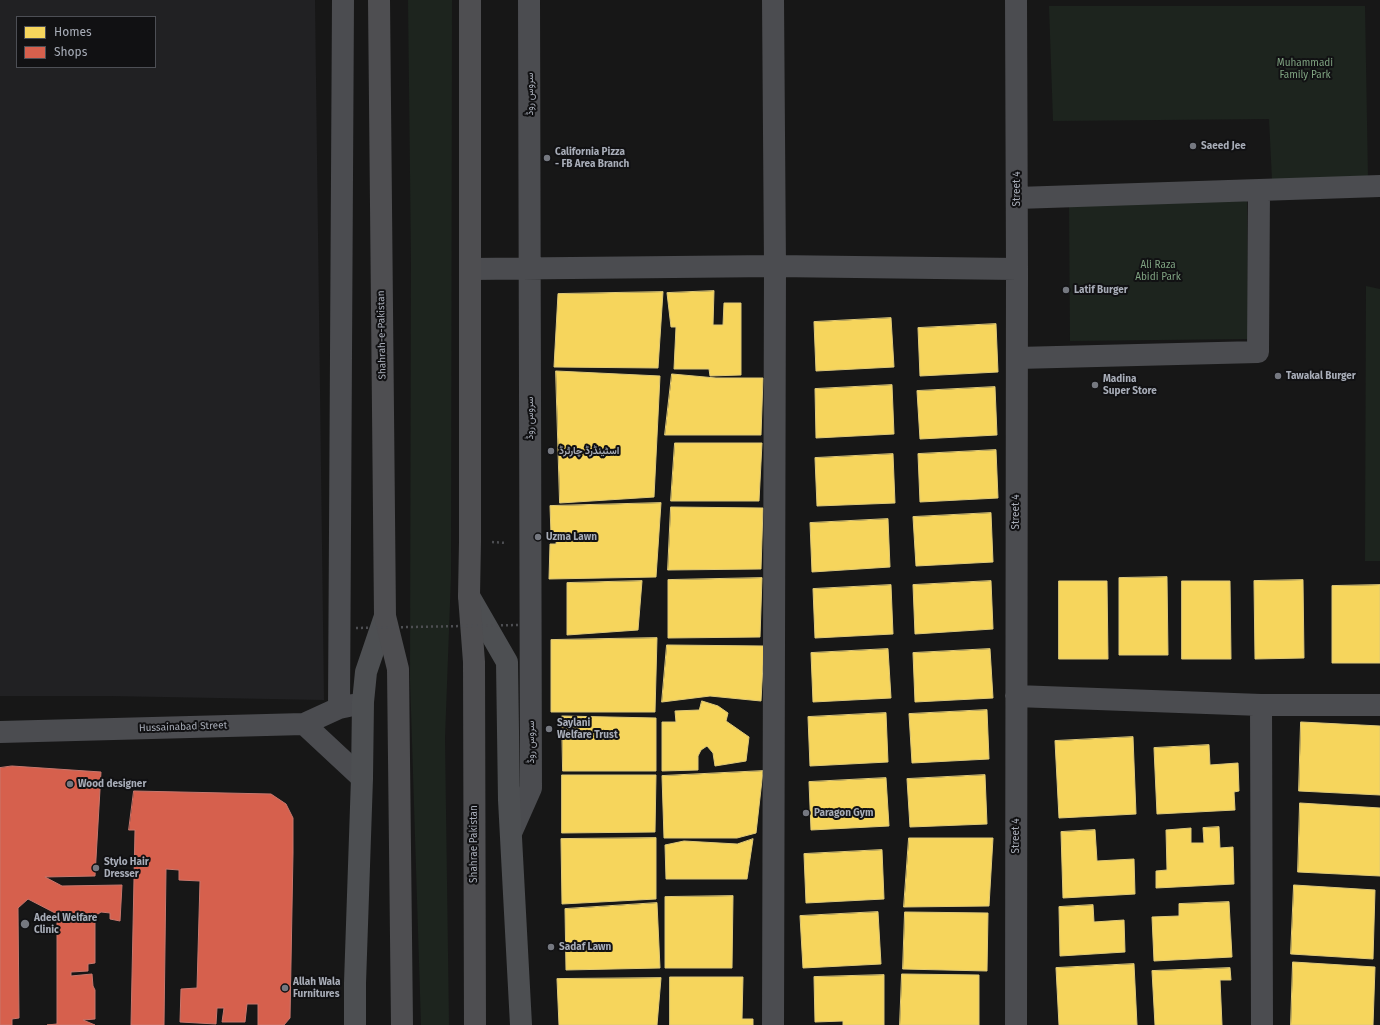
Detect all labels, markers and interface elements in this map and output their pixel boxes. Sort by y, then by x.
legend [16,16,156,68]
text: Homes [54,25,92,39]
text: Shops [54,45,87,59]
park label: Muhammadi Family Park [1277,57,1333,80]
street label: سروس روڈ [524,72,536,116]
place label: Saeed Jee [1201,140,1246,152]
marker: Saeed Jee [1188,141,1198,151]
place label: California Pizza - FB Area Branch [555,146,629,170]
marker: California Pizza - FB Area Branch [542,153,552,163]
street label: Street 4 [1011,171,1023,207]
park label: Ali Raza Abidi Park [1135,259,1181,282]
place label: Latif Burger [1074,284,1128,296]
marker: Latif Burger [1061,285,1071,295]
street label: Shahrah-e-Pakistan [375,290,389,380]
place label: Tawakal Burger [1286,370,1356,382]
marker: Tawakal Burger [1273,371,1283,381]
place label: Madina Super Store [1103,373,1157,396]
marker: Madina Super Store [1090,380,1100,390]
street label: سروس روڈ [524,396,536,440]
place label: اسٹینڈرڈ چارٹرڈ [559,445,619,457]
marker: اسٹینڈرڈ چارٹرڈ [546,446,556,456]
street label: Street 4 [1010,494,1022,530]
place label: Uzma Lawn [546,531,597,543]
marker: Uzma Lawn [533,532,543,542]
place label: Saylani Welfare Trust [557,717,618,740]
street label: Hussainabad Street [139,719,227,735]
street label: سروس روڈ [525,720,537,764]
marker: Saylani Welfare Trust [544,724,554,734]
place label: Wood designer [78,778,146,790]
marker: Wood designer [65,779,75,789]
street label: Shahrae Pakistan [468,805,480,883]
place label: Paragon Gym [814,807,873,819]
marker: Paragon Gym [801,808,811,818]
street label: Street 4 [1010,818,1022,854]
place label: Stylo Hair Dresser [104,856,149,880]
marker: Stylo Hair Dresser [91,863,101,873]
place label: Adeel Welfare Clinic [34,912,97,936]
marker: Adeel Welfare Clinic [19,918,31,930]
place label: Sadaf Lawn [559,941,611,953]
marker: Sadaf Lawn [546,942,556,952]
place label: Allah Wala Furnitures [293,976,340,1000]
marker: Allah Wala Furnitures [280,983,290,993]

